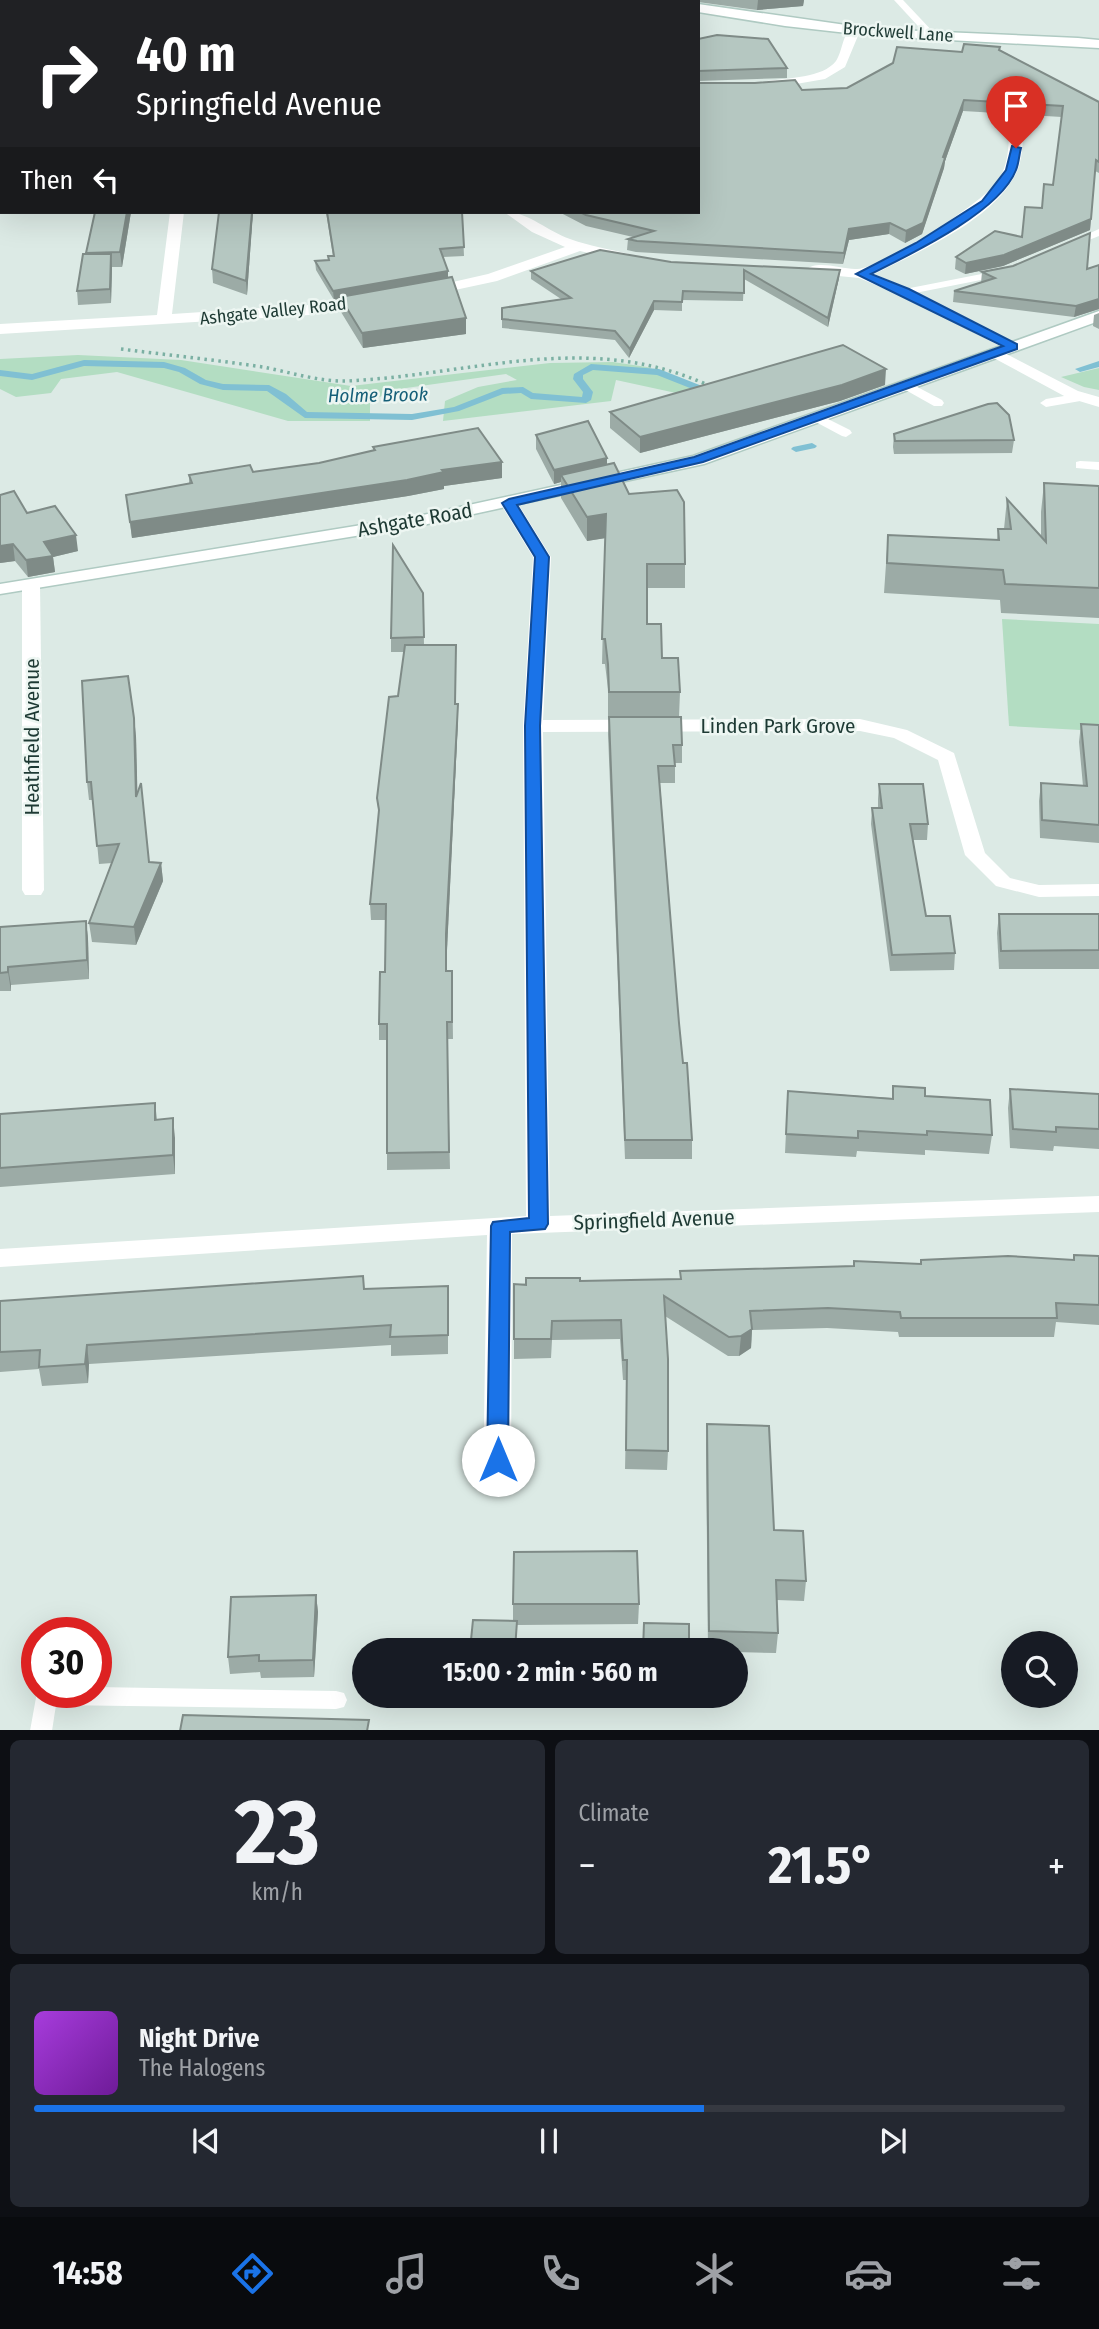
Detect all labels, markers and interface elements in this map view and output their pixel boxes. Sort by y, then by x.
street label: Brockwell Lane [842,17,954,47]
text: 40 m [136,25,236,84]
icon: right [21,28,112,119]
pin [986,76,1046,148]
text: Springfield Avenue [136,85,382,123]
icon: arrive [997,87,1035,125]
icon: left [87,161,125,199]
text: Then [21,165,73,196]
street label: Ashgate Valley Road [199,292,347,330]
water label: Holme Brook [328,383,428,407]
street label: Ashgate Road [356,497,474,543]
street label: Heathfield Avenue [19,658,45,816]
street label: Linden Park Grove [701,713,855,739]
street label: Springfield Avenue [573,1204,735,1236]
position arrow [461,1423,535,1497]
speed limit sign: 30 [21,1617,112,1708]
map controls [1001,1631,1078,1708]
button: search [1001,1631,1078,1708]
text: 15:00 · 2 min · 560 m [442,1657,658,1688]
text: 23 [235,1778,320,1887]
text: Climate [579,1799,649,1827]
text: 21.5° [768,1834,875,1897]
text: − [579,1843,596,1889]
text: + [1048,1843,1065,1889]
text: km/h [252,1878,303,1906]
text: Night Drive [139,2023,259,2054]
text: The Halogens [139,2054,265,2082]
icon: previous [187,2122,225,2160]
icon: pause [530,2122,568,2160]
icon: next [874,2122,912,2160]
icon: directions [228,2249,277,2298]
icon: music [382,2249,431,2298]
icon: phone [536,2249,585,2298]
icon: climate [690,2249,739,2298]
icon: car [844,2249,893,2298]
icon: filters [997,2249,1046,2298]
text: 14:58 [52,2254,123,2292]

